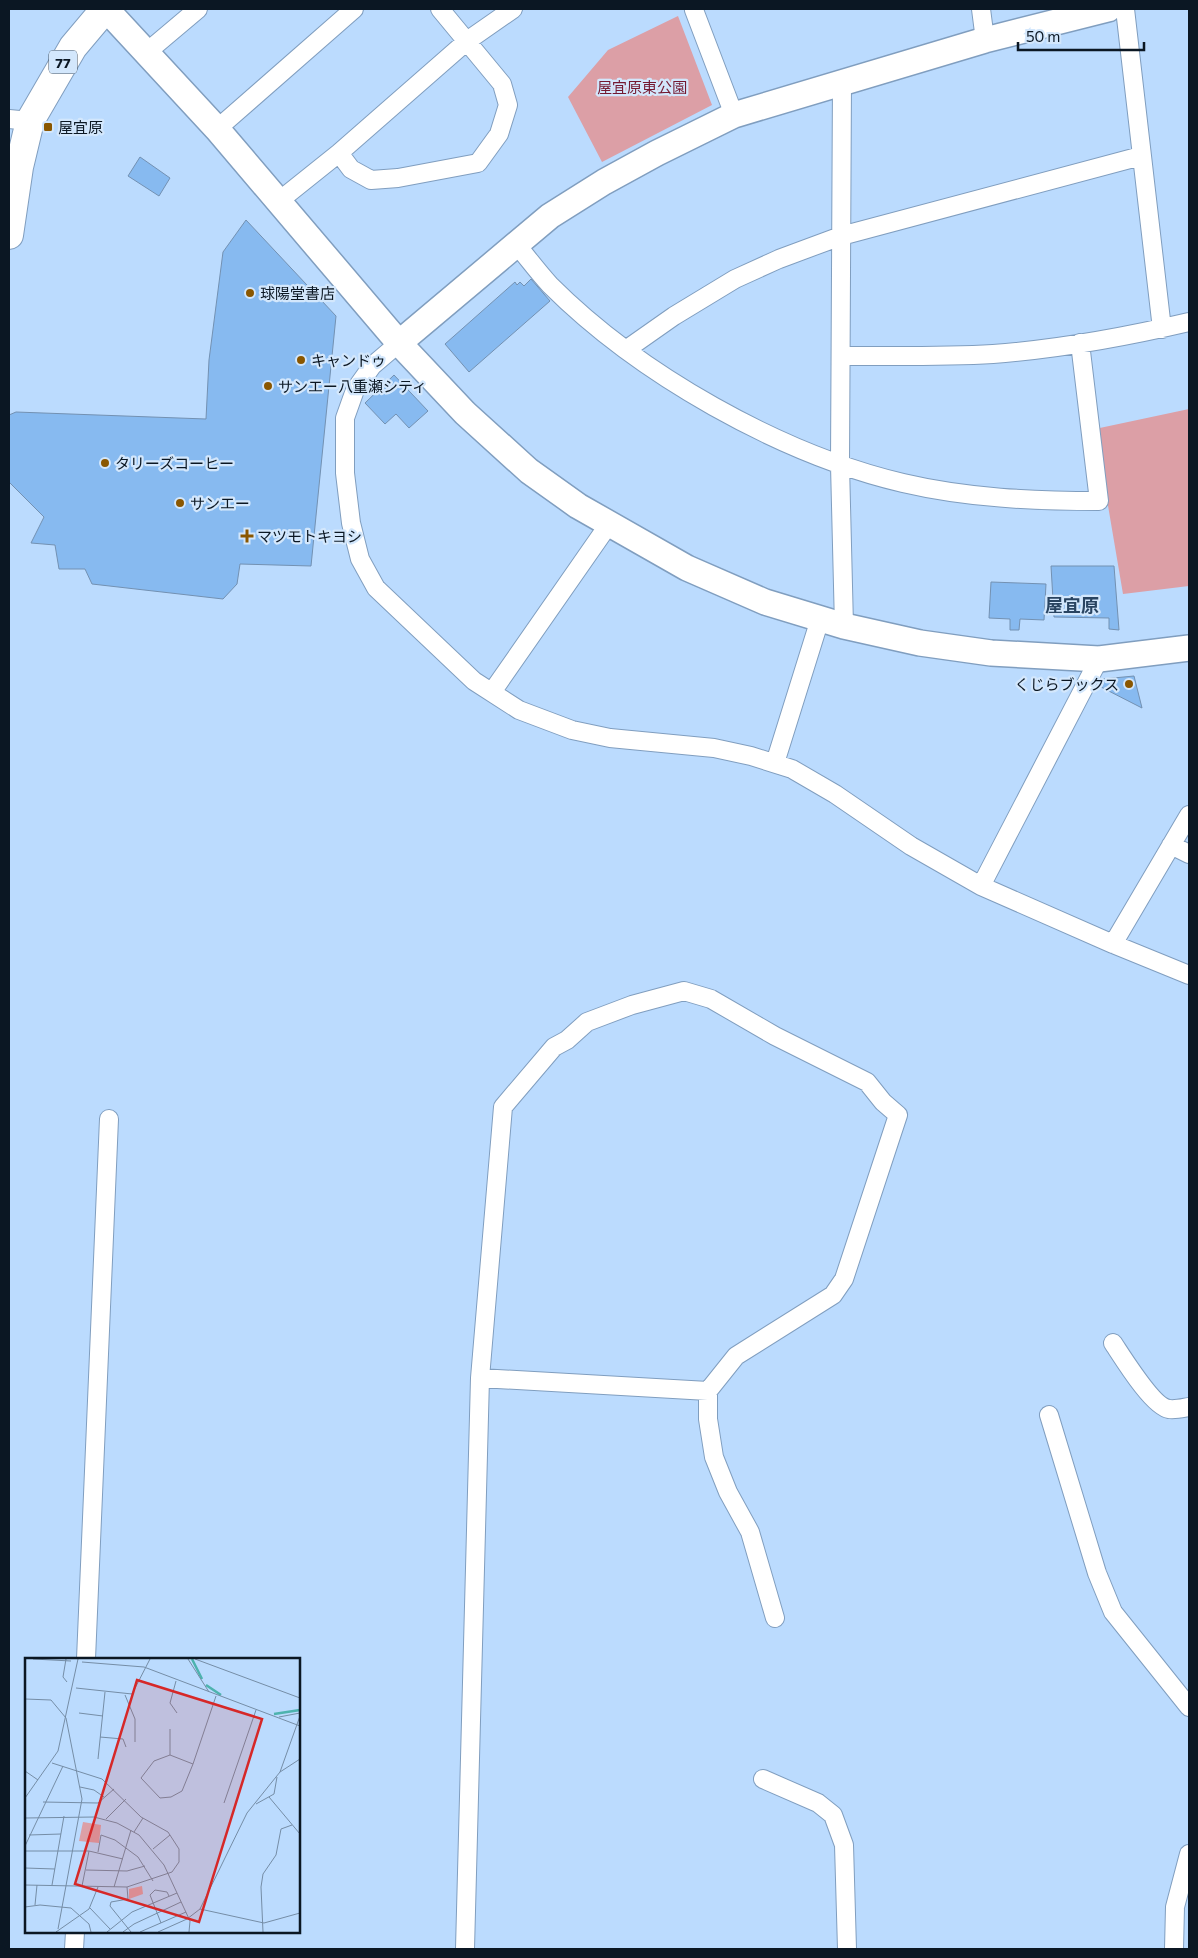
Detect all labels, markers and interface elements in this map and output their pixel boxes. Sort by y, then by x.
scale bar [1018,20,1144,52]
text: 50 m [1026,27,1060,45]
road number: 77 [49,51,77,74]
park label: 屋宜原東公園 [597,78,687,96]
place label: 屋宜原 [58,118,103,136]
marker: 屋宜原 [42,121,54,133]
place label: 球陽堂書店 [260,284,335,302]
marker: 球陽堂書店 [244,287,256,299]
place label: キャンドゥ [311,351,386,369]
marker: キャンドゥ [295,354,307,366]
place label: サンエー八重瀬シティ [278,377,427,395]
marker: サンエー八重瀬シティ [262,380,274,392]
place label: タリーズコーヒー [115,454,234,472]
marker: タリーズコーヒー [99,457,111,469]
place label: サンエー [190,494,250,512]
marker: サンエー [174,497,186,509]
place label: マツモトキヨシ [257,527,362,545]
marker: マツモトキヨシ [241,530,253,542]
district label: 屋宜原 [1045,594,1099,616]
place label: くじらブックス [1014,675,1119,693]
marker: くじらブックス [1123,678,1135,690]
inset map [25,1658,300,1933]

